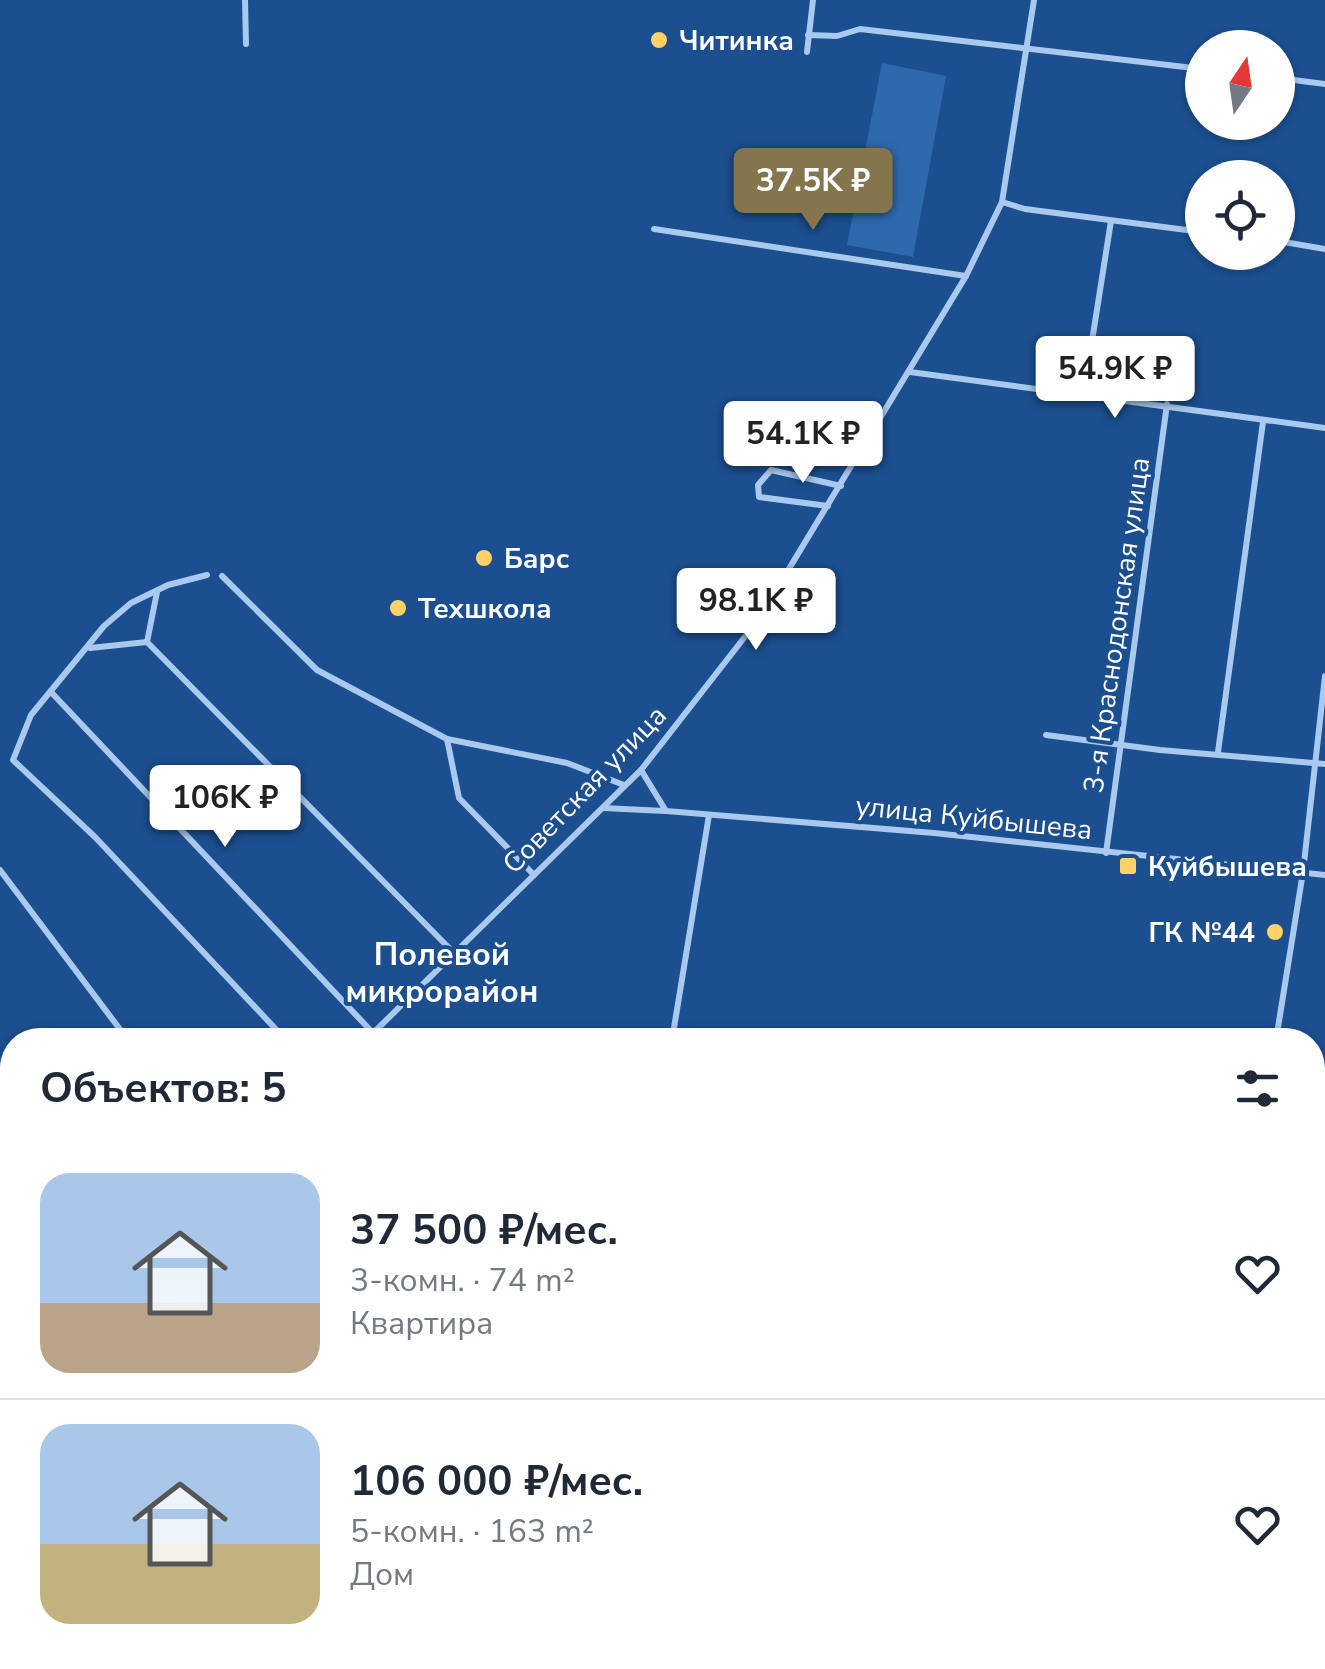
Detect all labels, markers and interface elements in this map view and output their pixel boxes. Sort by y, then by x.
place label: Читинка [679,22,794,60]
marker: Читинка [648,29,670,51]
north arrow [1185,30,1295,140]
map controls [1185,30,1295,270]
pin: 37.5K ₽ [721,148,905,233]
text: 37.5K ₽ [756,159,870,202]
button: locate [1185,160,1295,270]
pin: 54.9K ₽ [1023,336,1207,421]
text: 54.9K ₽ [1058,347,1172,390]
pin: 54.1K ₽ [711,401,895,486]
text: 54.1K ₽ [746,412,860,455]
street label: 3-я Краснодонская улица [1075,455,1159,795]
place label: Барс [504,540,570,578]
marker: Барс [473,547,495,569]
pin: 98.1K ₽ [664,568,848,653]
text: 98.1K ₽ [699,579,813,622]
place label: Техшкола [418,590,552,628]
marker: Техшкола [387,597,409,619]
street label: Советская улица [494,697,675,882]
pin: 106K ₽ [144,765,306,850]
text: 106K ₽ [172,776,278,819]
street label: улица Куйбышева [854,787,1094,849]
place label: Куйбышева [1148,848,1307,886]
marker: Куйбышева [1117,855,1139,877]
place label: ГК №44 [1148,914,1255,952]
marker: ГК №44 [1264,921,1286,943]
district label: Полевой микрорайон [346,933,538,1013]
text: Объектов: 5 [40,1060,286,1117]
icon: filters [1230,1061,1285,1116]
text: 37 500 ₽/мес. [350,1202,618,1259]
icon: home [120,1213,240,1333]
icon: heart [1230,1246,1285,1301]
text: 3-комн. · 74 m² [350,1259,575,1302]
text: Квартира [350,1302,493,1345]
text: 106 000 ₽/мес. [350,1453,643,1510]
icon: home [120,1464,240,1584]
icon: heart [1230,1497,1285,1552]
text: 5-комн. · 163 m² [350,1510,594,1553]
text: Дом [350,1553,414,1596]

